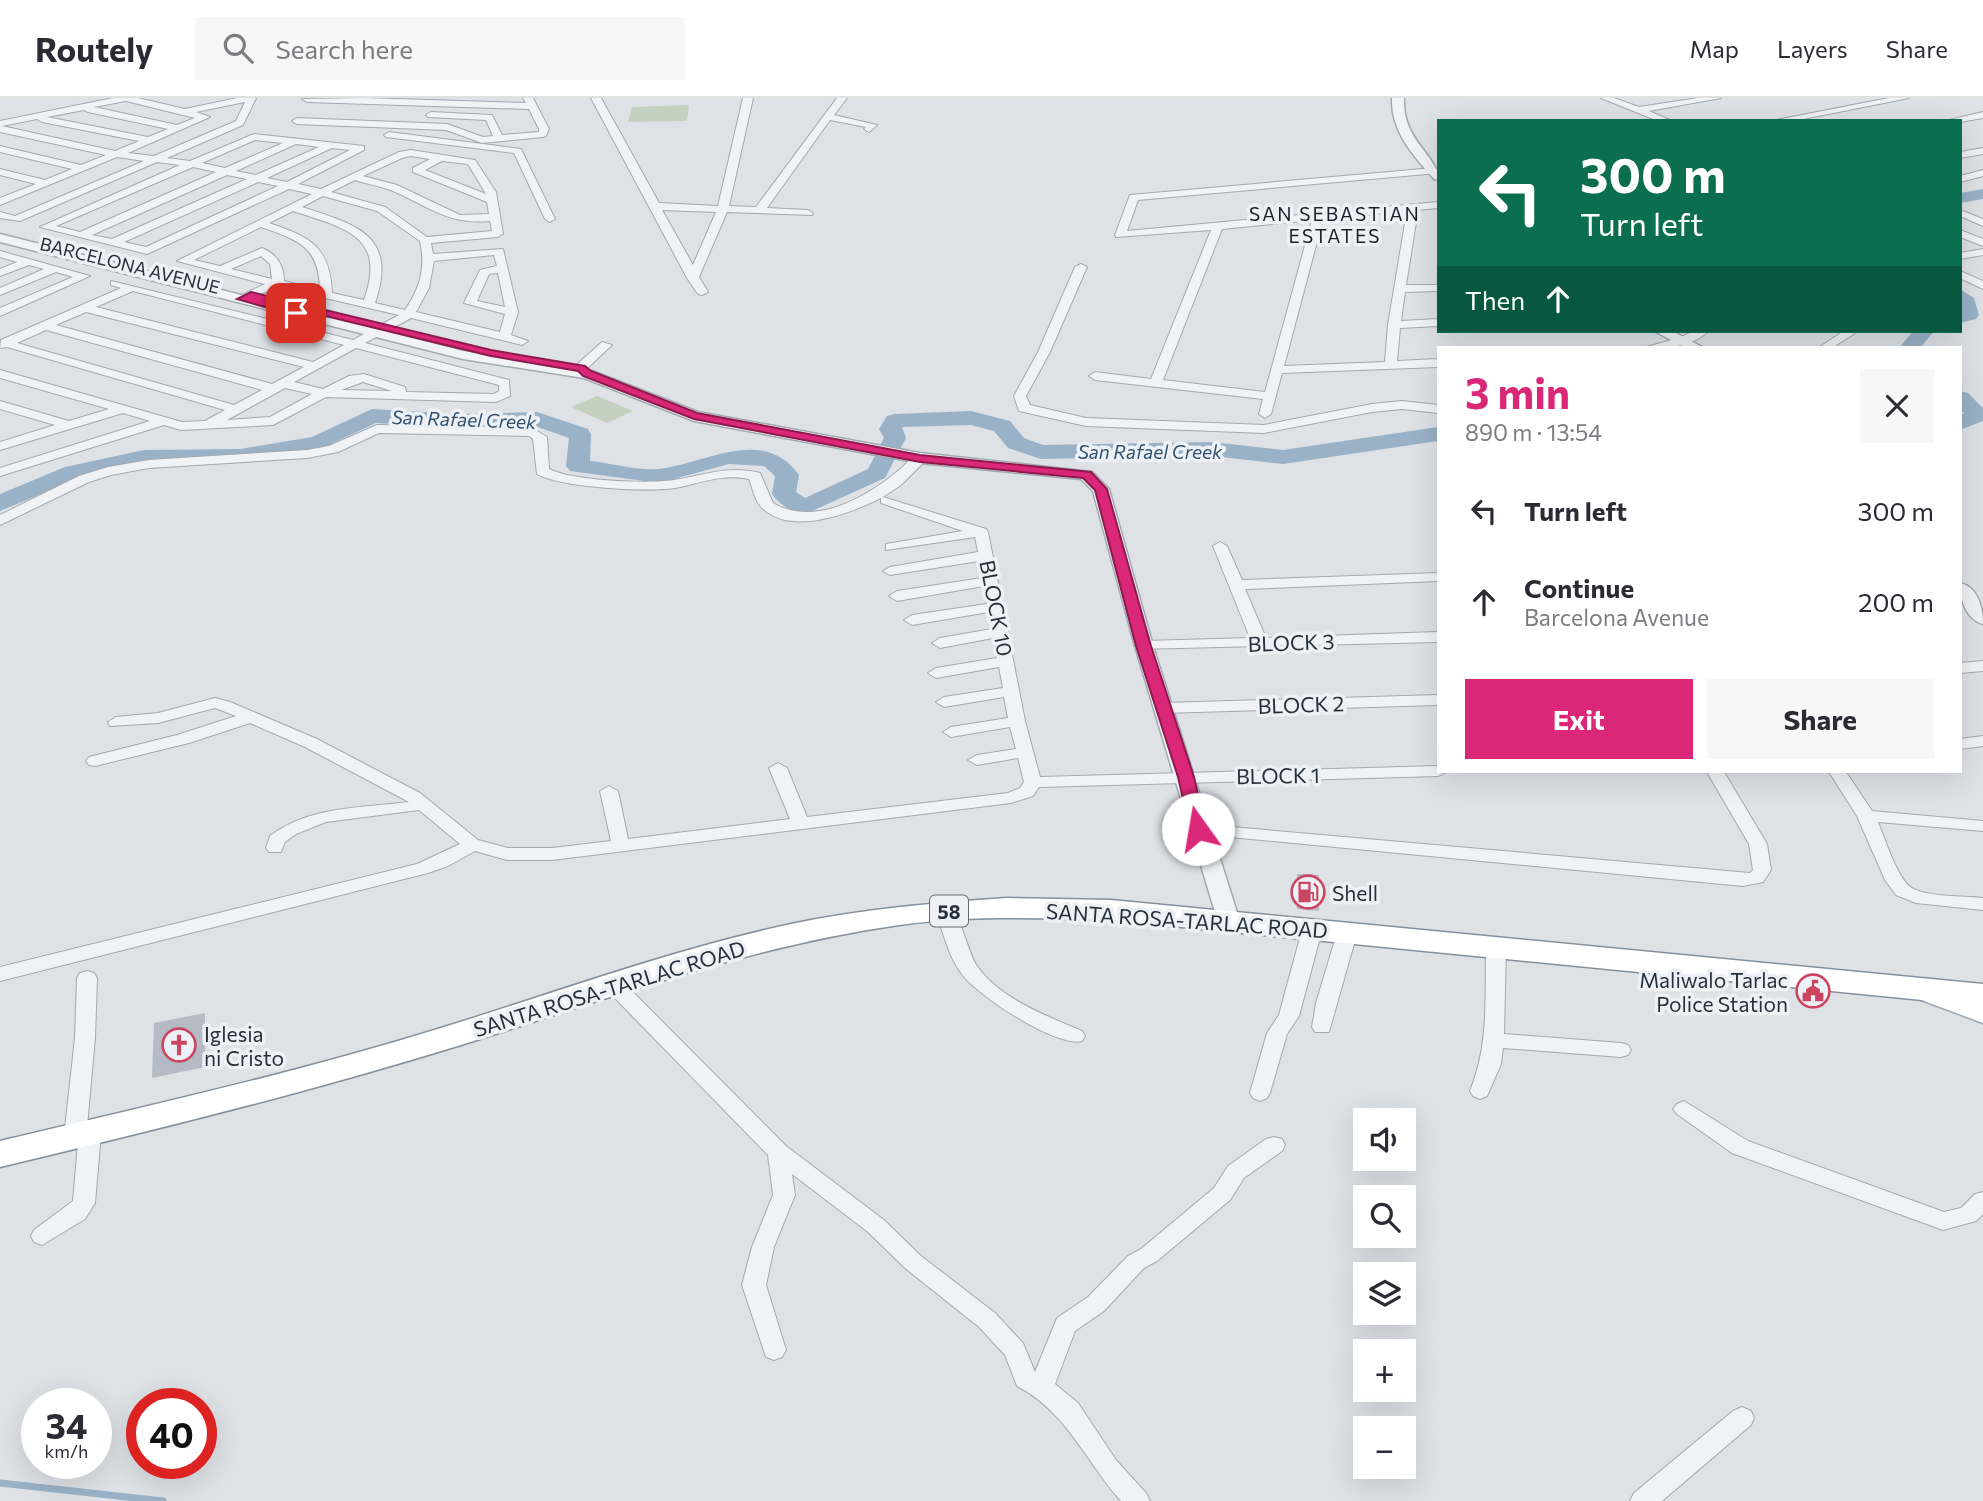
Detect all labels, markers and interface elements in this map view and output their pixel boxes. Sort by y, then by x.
search box [195,17,685,80]
text: Routely [35,28,153,69]
icon: search [219,29,257,67]
text: Search here [275,33,413,64]
text: Map [1690,34,1739,63]
text: Layers [1777,34,1848,63]
text: Share [1886,34,1948,63]
text: 300 m [1580,143,1726,203]
icon: left [1465,147,1556,238]
district label: SAN SEBASTIAN ESTATES [1249,202,1421,247]
text: Turn left [1580,203,1704,243]
street label: BARCELONA AVENUE [38,232,222,298]
icon: ahead [1539,280,1577,318]
pin [266,283,326,343]
text: Then [1465,284,1525,315]
icon: arrive [277,294,315,332]
text: 3 min [1465,366,1570,418]
button: close [1860,369,1934,443]
water label: San Rafael Creek [391,405,537,433]
text: 890 m · 13:54 [1465,418,1602,446]
water label: San Rafael Creek [1078,440,1223,463]
icon: left [1465,492,1503,530]
text: Turn left [1524,495,1627,526]
text: 300 m [1858,495,1934,526]
street label: BLOCK 10 [975,558,1019,658]
text: Continue [1524,572,1634,603]
icon: ahead [1465,583,1503,621]
text: 200 m [1858,586,1934,617]
text: Barcelona Avenue [1524,603,1709,631]
street label: BLOCK 3 [1247,628,1335,656]
button: Exit [1465,679,1693,759]
button: Share [1707,679,1934,759]
street label: BLOCK 2 [1257,690,1345,718]
street label: BLOCK 1 [1236,762,1320,788]
position arrow [1161,792,1235,866]
fuel station icon: Shell [1289,873,1327,911]
place label: Shell [1332,880,1378,905]
road number: 58 [930,896,968,926]
street label: SANTA ROSA-TARLAC ROAD [1045,898,1329,942]
street label: SANTA ROSA-TARLAC ROAD [470,935,748,1041]
place label: Maliwalo Tarlac Police Station [1639,967,1788,1016]
public building icon: Maliwalo Tarlac Police Station [1794,972,1832,1010]
place label: Iglesia ni Cristo [204,1021,284,1070]
church icon: Iglesia ni Cristo [160,1026,198,1064]
map controls [1353,1108,1416,1479]
button: sound [1353,1108,1416,1171]
button: search [1353,1185,1416,1248]
button: layers [1353,1262,1416,1325]
button: + [1353,1339,1416,1402]
speed limit sign: 40 [126,1388,217,1479]
text: 34 [46,1403,87,1446]
button: − [1353,1416,1416,1479]
text: km/h [45,1440,88,1462]

